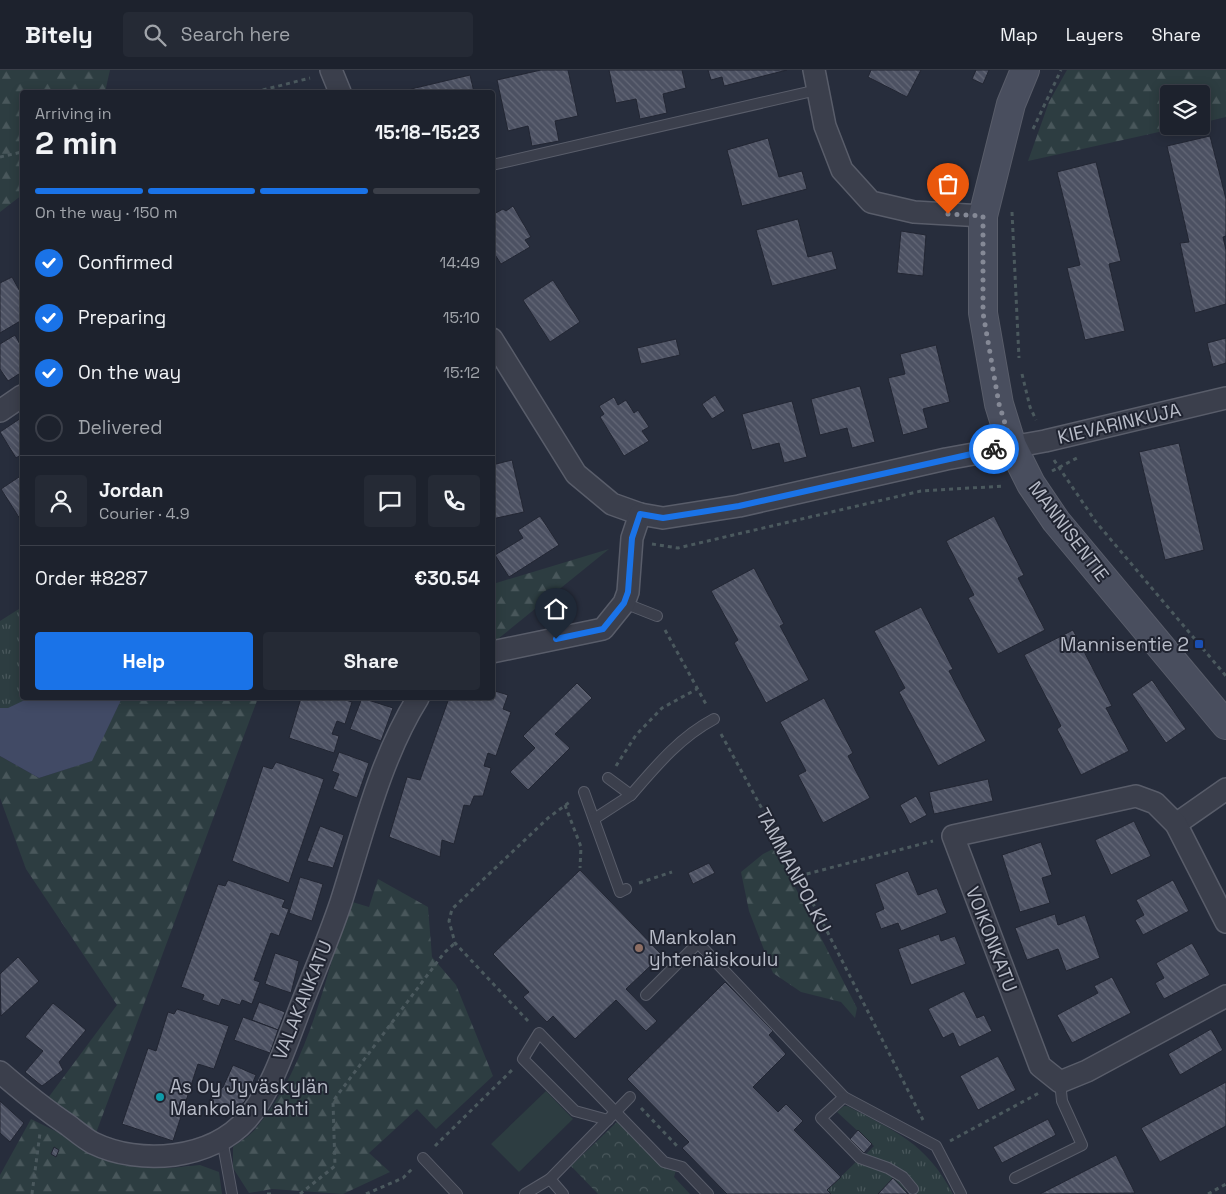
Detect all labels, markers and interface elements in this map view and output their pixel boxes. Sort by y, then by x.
search box [123,12,473,57]
text: Bitely [25,19,93,50]
icon: search [141,21,169,49]
text: Search here [181,22,290,47]
text: Map [1000,23,1038,46]
text: Layers [1066,23,1123,46]
text: Share [1151,23,1201,46]
map controls [1160,85,1210,135]
button: layers [1160,85,1210,135]
text: Arriving in [35,103,112,124]
text: 15:18–15:23 [375,120,480,145]
text: 2 min [35,123,118,163]
pin [927,163,969,214]
icon: bag [934,170,962,198]
text: On the way · 150 m [35,202,177,223]
icon: check [35,249,63,277]
text: Confirmed [78,250,173,275]
text: 14:49 [439,252,480,273]
icon: check [35,304,63,332]
text: Preparing [78,305,166,330]
text: 15:10 [443,307,480,328]
icon: check [35,359,63,387]
text: On the way [78,360,181,385]
text: 15:12 [443,362,480,383]
street label: KIEVARINKUJA [1055,397,1183,450]
text: Delivered [78,415,163,440]
courier [969,424,1019,474]
icon: bike [980,435,1008,463]
button: person [35,475,87,527]
button: chat [364,475,416,527]
button: phone [428,475,480,527]
street label: MANNISENTIE [1023,476,1115,587]
text: Jordan [99,478,164,503]
text: Courier · 4.9 [99,503,189,524]
text: Order #8287 [35,566,148,591]
text: €30.54 [414,566,480,591]
pin [535,588,577,639]
icon: home [542,595,570,623]
button: Help [35,632,253,690]
button: Share [263,632,480,690]
place label: Mannisentie 2 [1060,632,1189,657]
marker: Mannisentie 2 [1193,638,1205,650]
street label: TAMMANPOLKU [750,803,837,937]
street label: VOIKONKATU [960,883,1023,996]
place label: Mankolan yhtenäiskoulu [649,925,778,972]
street label: VALAKANKATU [267,937,338,1064]
marker: Mankolan yhtenäiskoulu [633,942,645,954]
place label: As Oy Jyväskylän Mankolan Lahti [170,1074,328,1121]
marker: As Oy Jyväskylän Mankolan Lahti [154,1091,166,1103]

